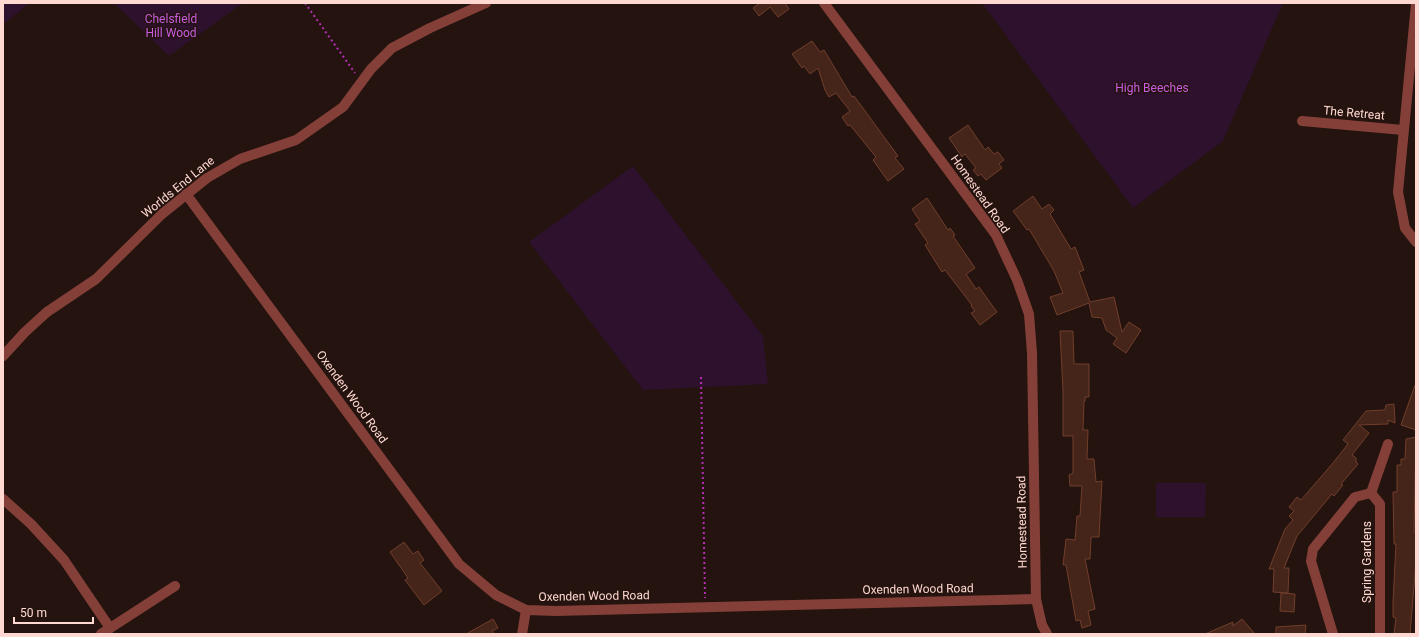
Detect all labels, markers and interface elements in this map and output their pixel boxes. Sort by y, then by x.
park label: Chelsfield Hill Wood [145,12,197,40]
park label: High Beeches [1115,81,1189,95]
street label: The Retreat [1323,103,1385,123]
street label: Homestead Road [948,152,1012,236]
street label: Worlds End Lane [139,153,217,221]
street label: Oxenden Wood Road [314,348,390,446]
street label: Homestead Road [1014,476,1030,568]
street label: Spring Gardens [1360,521,1374,603]
street label: Oxenden Wood Road [862,581,974,597]
street label: Oxenden Wood Road [538,588,650,604]
scale bar [14,599,93,625]
text: 50 m [20,606,47,620]

